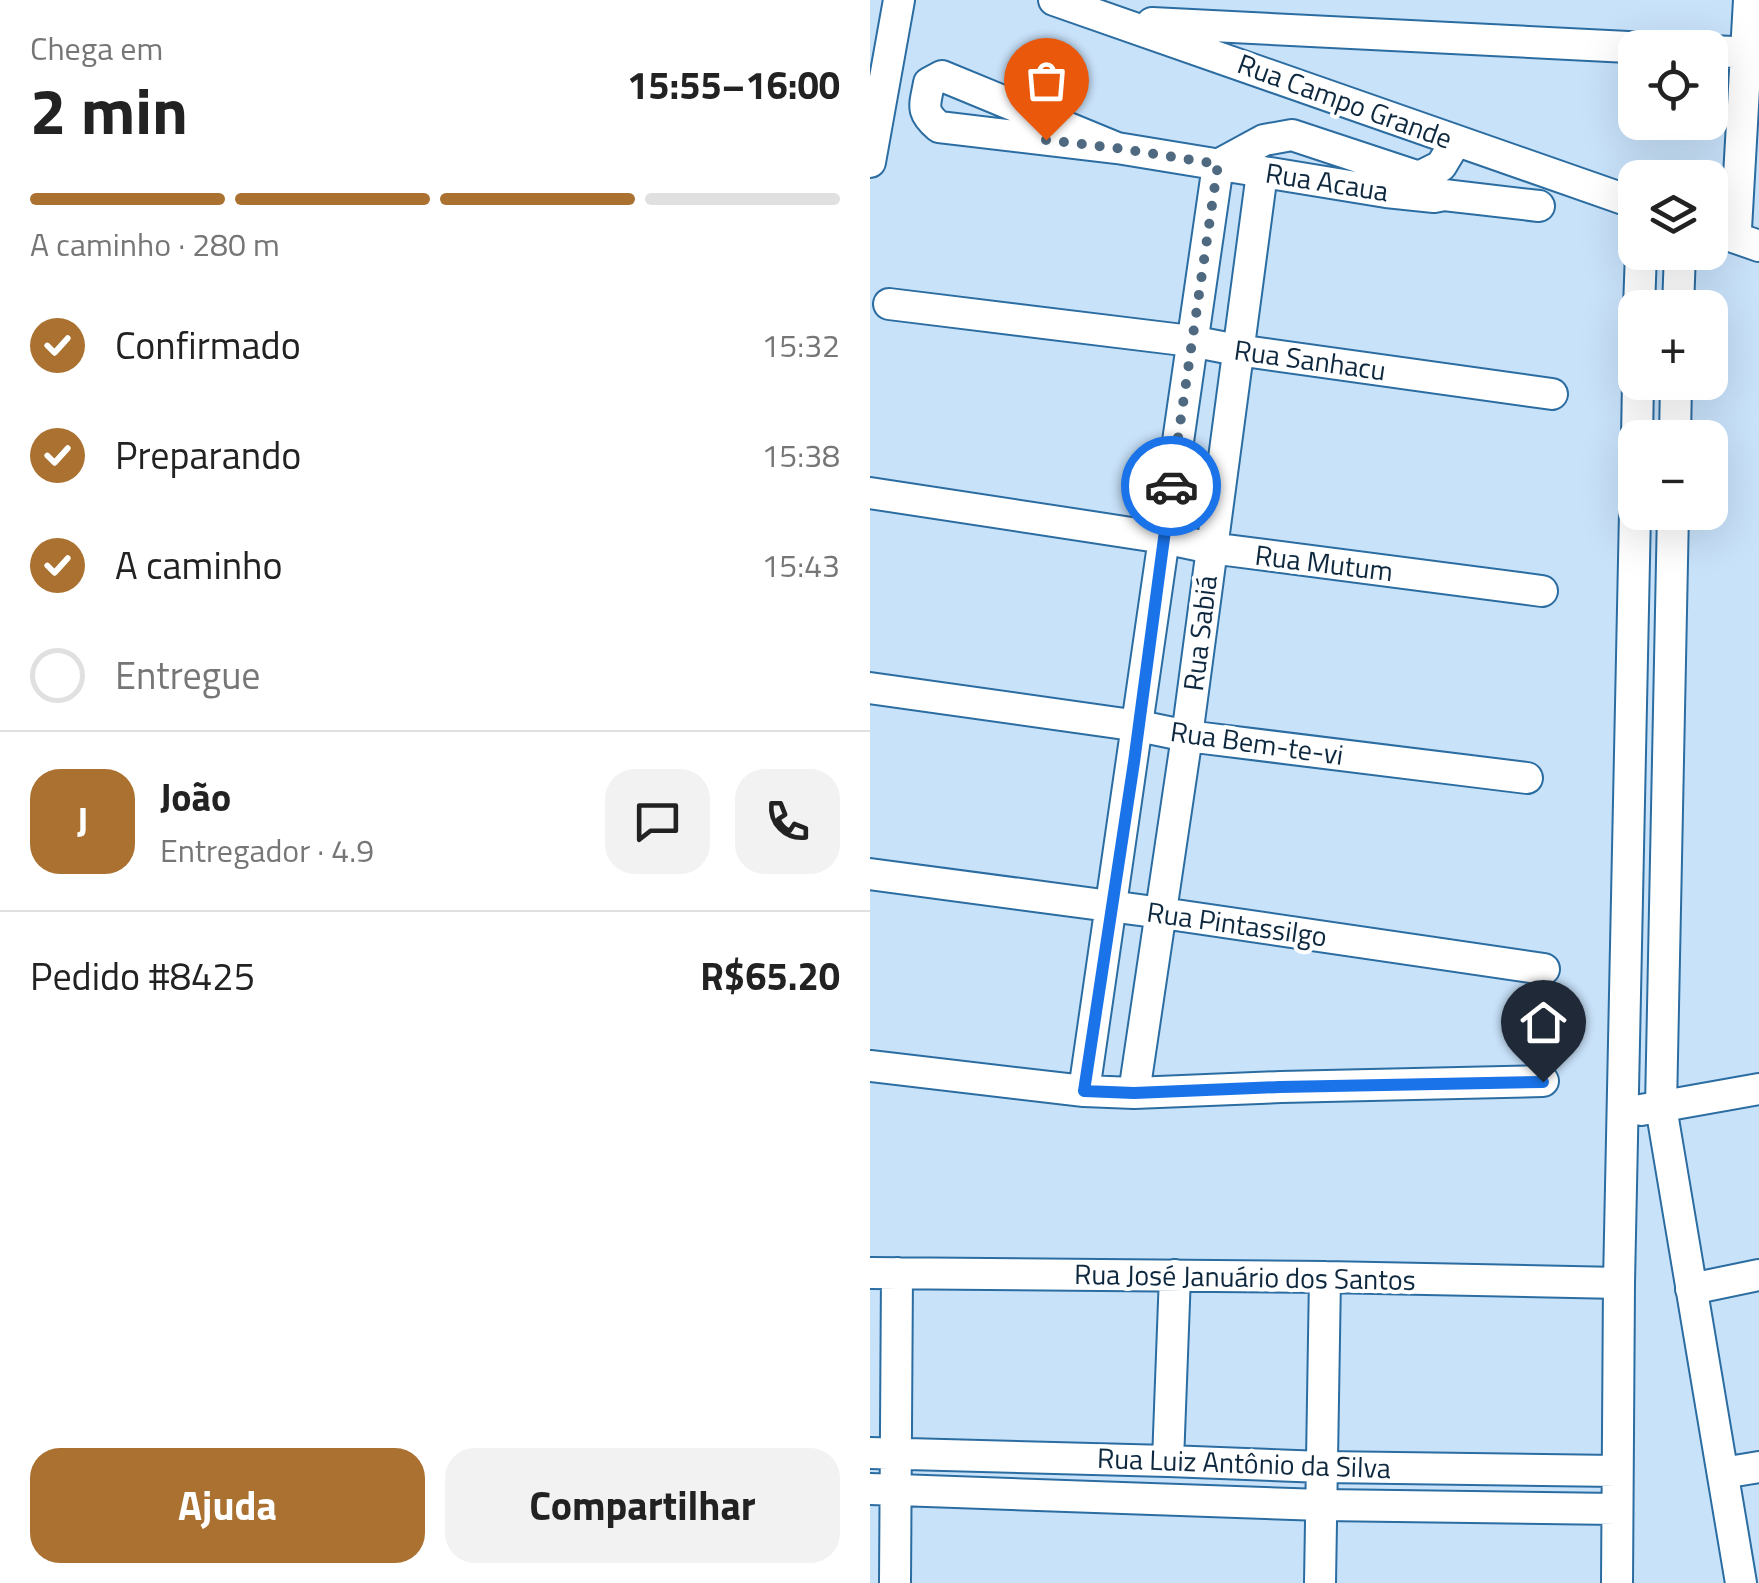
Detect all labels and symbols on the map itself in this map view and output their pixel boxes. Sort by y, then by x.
pin [1004,38,1089,141]
street label: Rua Campo Grande [1232,42,1458,159]
street label: Rua Acaua [1263,151,1392,212]
street label: Rua Sanhacu [1232,328,1389,391]
courier [1121,436,1221,536]
street label: Rua Mutum [1253,533,1396,592]
street label: Rua Sabiá [1171,573,1228,693]
street label: Rua Bem-te-vi [1168,709,1346,776]
street label: Rua Pintassilgo [1144,890,1330,957]
pin [1501,980,1586,1083]
street label: Rua José Januário dos Santos [1074,1252,1416,1301]
street label: Rua Luiz Antônio da Silva [1096,1436,1392,1489]

